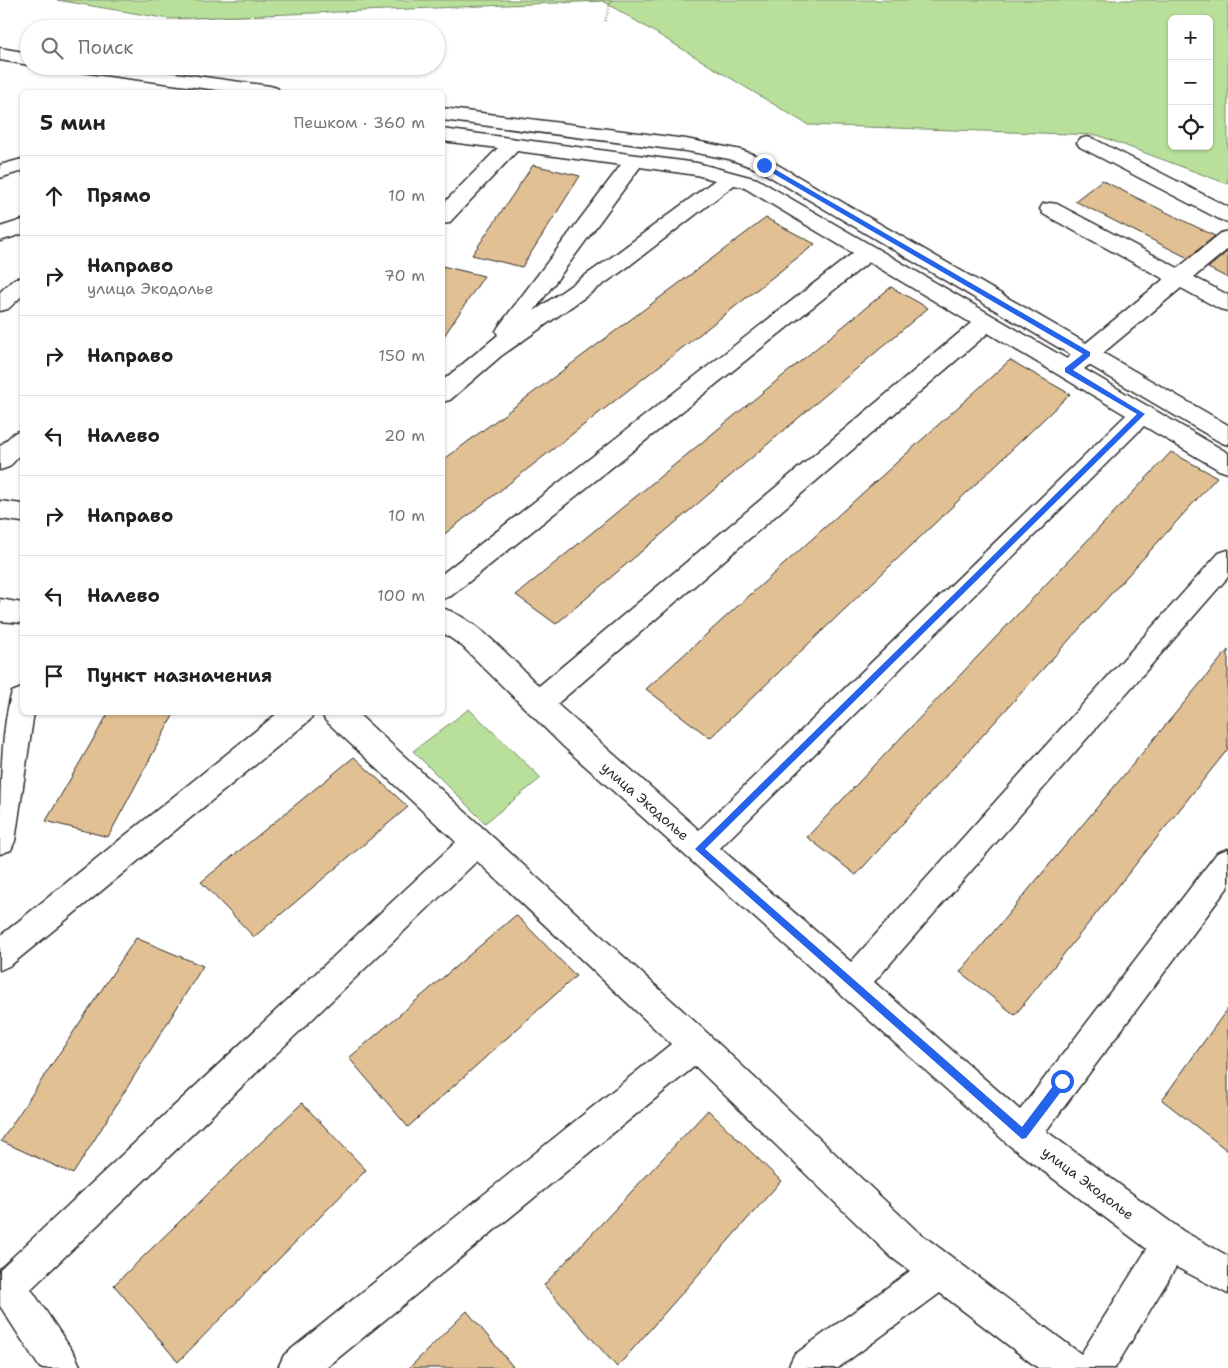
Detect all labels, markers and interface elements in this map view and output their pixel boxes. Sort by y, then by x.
map controls [1168,15,1213,150]
button: + [1168,15,1213,60]
search box [20,20,445,75]
icon: search [38,34,66,62]
text: Поиск [78,35,133,60]
button: − [1168,60,1213,105]
button: locate [1168,105,1213,150]
text: 5 мин [40,109,106,137]
text: Пешком · 360 m [294,112,425,133]
route end [753,154,776,177]
icon: ahead [40,182,68,210]
text: Прямо [87,183,151,208]
text: 10 m [388,185,425,206]
text: Направо [87,253,173,278]
icon: right [40,262,68,290]
text: 70 m [384,265,425,286]
text: улица Экодолье [87,278,214,299]
icon: right [40,342,68,370]
text: Направо [87,343,173,368]
text: 150 m [378,345,425,366]
icon: left [40,422,68,450]
text: Налево [87,423,160,448]
text: 20 m [384,425,425,446]
icon: right [40,502,68,530]
text: Направо [87,503,173,528]
text: 10 m [388,505,425,526]
icon: left [40,582,68,610]
text: Налево [87,583,160,608]
text: 100 m [377,585,425,606]
icon: arrive [40,662,68,690]
text: Пункт назначения [87,663,272,688]
street label: улица Экодолье [597,758,693,844]
route start [1051,1070,1074,1093]
street label: улица Экодолье [1038,1143,1138,1224]

